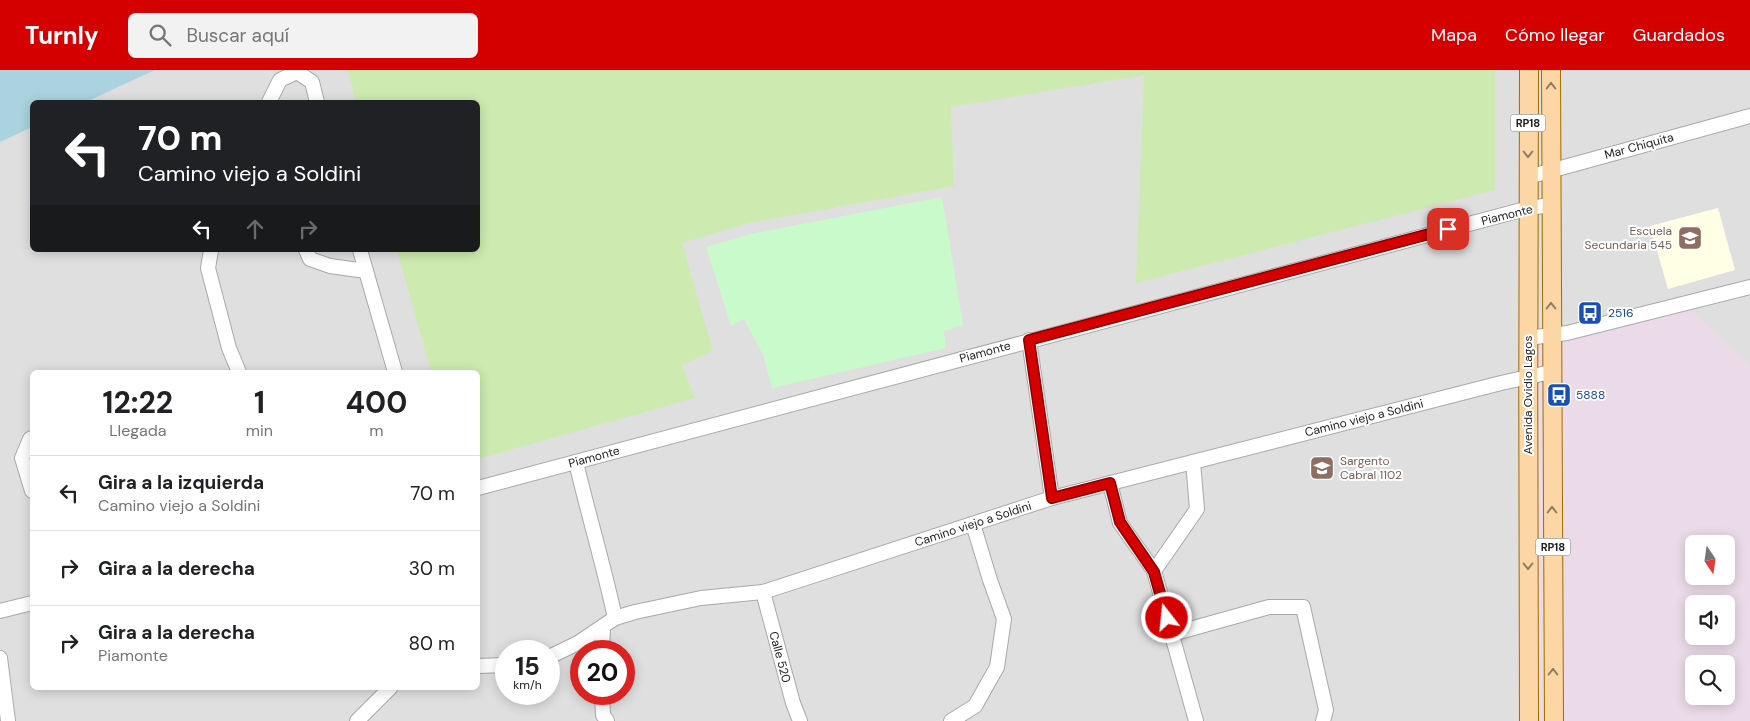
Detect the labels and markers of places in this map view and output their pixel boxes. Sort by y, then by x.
pin [1427,208,1469,250]
place label: Escuela Secundaria 545 [1585,223,1672,253]
school or university icon: Escuela Secundaria 545 [1677,225,1703,251]
bus stop icon: 2516 [1577,300,1603,326]
place label: 2516 [1608,305,1634,321]
bus stop icon: 5888 [1546,382,1572,408]
place label: 5888 [1576,387,1605,403]
place label: Sargento Cabral 1102 [1340,453,1402,483]
school or university icon: Sargento Cabral 1102 [1309,455,1335,481]

